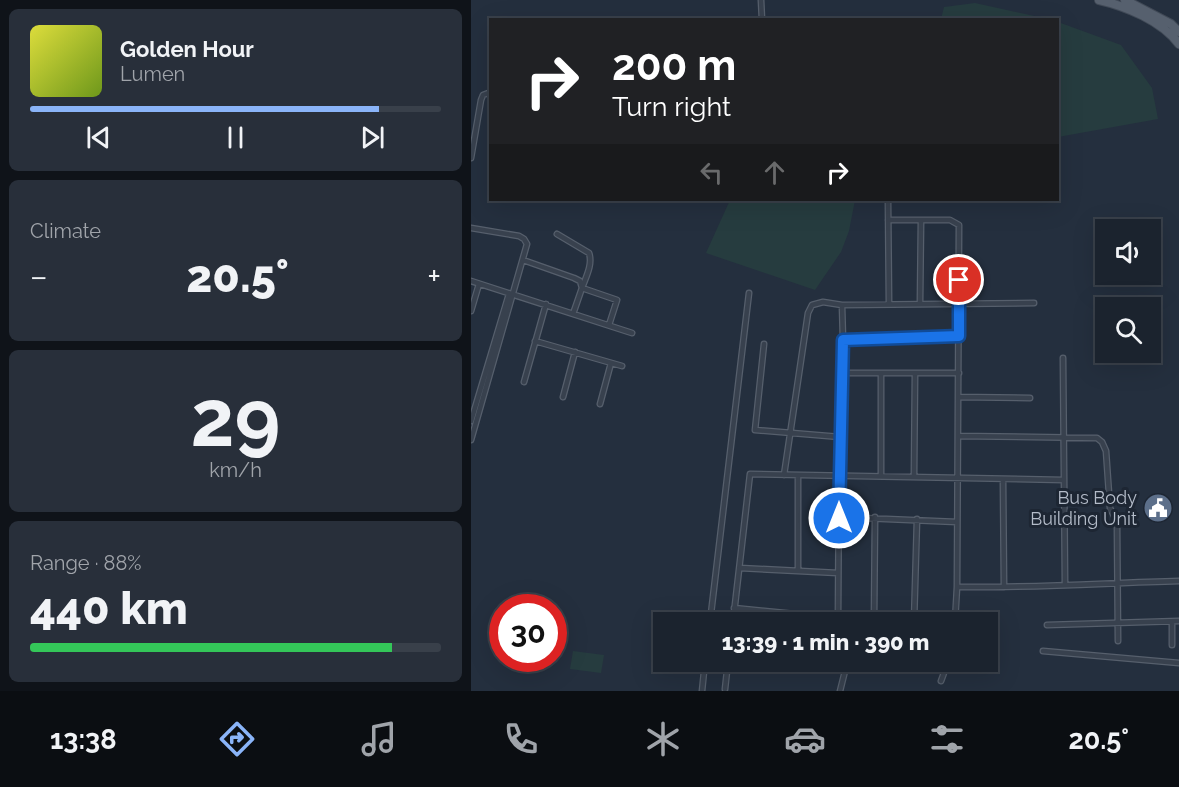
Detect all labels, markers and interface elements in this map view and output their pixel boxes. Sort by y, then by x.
text: Golden Hour [120,36,254,62]
text: 200 m [612,41,736,90]
icon: right [513,42,591,120]
text: Lumen [120,62,185,86]
text: Turn right [612,91,731,122]
icon: previous [82,121,115,154]
icon: pause [219,121,252,154]
icon: next [356,121,389,154]
icon: left [695,156,728,189]
icon: ahead [758,156,791,189]
icon: right [821,156,854,189]
text: Climate [30,219,101,243]
map controls [1095,219,1161,363]
button: sound [1095,219,1161,285]
text: 20.5° [186,250,289,303]
pin [933,254,984,305]
text: − [30,257,48,296]
text: + [427,257,441,296]
icon: arrive [942,263,975,296]
button: search [1095,297,1161,363]
text: 29 [191,373,280,464]
text: km/h [209,458,262,482]
position arrow [807,486,871,550]
place label: Bus Body Building Unit [1030,487,1137,529]
public building icon: Bus Body Building Unit [1142,492,1174,524]
text: Range · 88% [30,551,142,575]
text: 440 km [30,582,188,635]
speed limit sign: 30 [489,594,567,672]
text: 13:39 · 1 min · 390 m [722,629,929,655]
icon: directions [216,718,258,760]
icon: music [358,718,400,760]
icon: phone [500,718,542,760]
icon: climate [642,718,684,760]
icon: car [784,718,826,760]
icon: filters [926,718,968,760]
text: 13:38 [50,724,116,755]
text: 20.5° [1068,724,1129,755]

